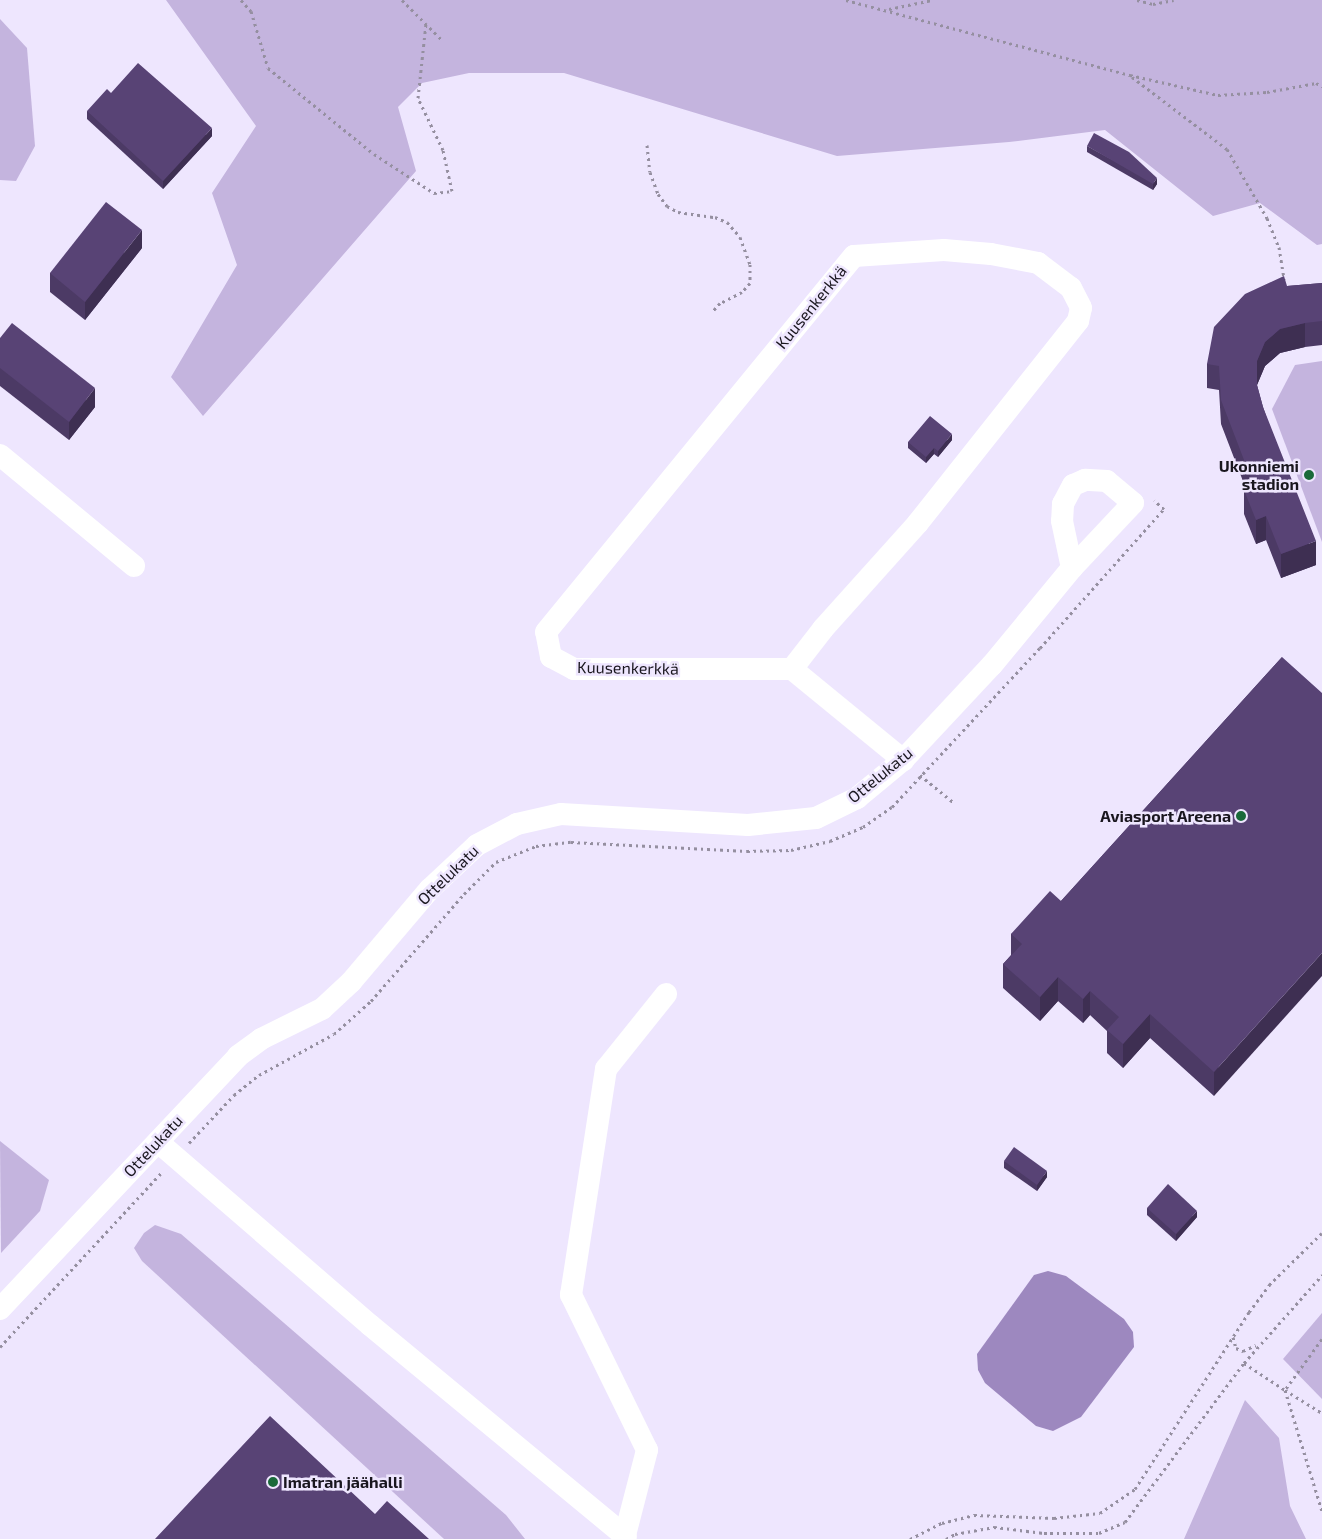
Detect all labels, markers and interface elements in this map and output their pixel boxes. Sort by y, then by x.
street label: Kuusenkerkkä [772,261,850,353]
place label: Ukonniemi stadion [1219,456,1299,494]
marker: Ukonniemi stadion [1303,469,1315,481]
street label: Kuusenkerkkä [577,658,679,678]
street label: Ottelukatu [844,743,916,807]
place label: Aviasport Areena [1100,806,1231,826]
marker: Aviasport Areena [1235,810,1247,822]
street label: Ottelukatu [413,841,483,909]
street label: Ottelukatu [120,1111,186,1181]
place label: Imatran jäähalli [283,1472,403,1492]
marker: Imatran jäähalli [267,1476,279,1488]

